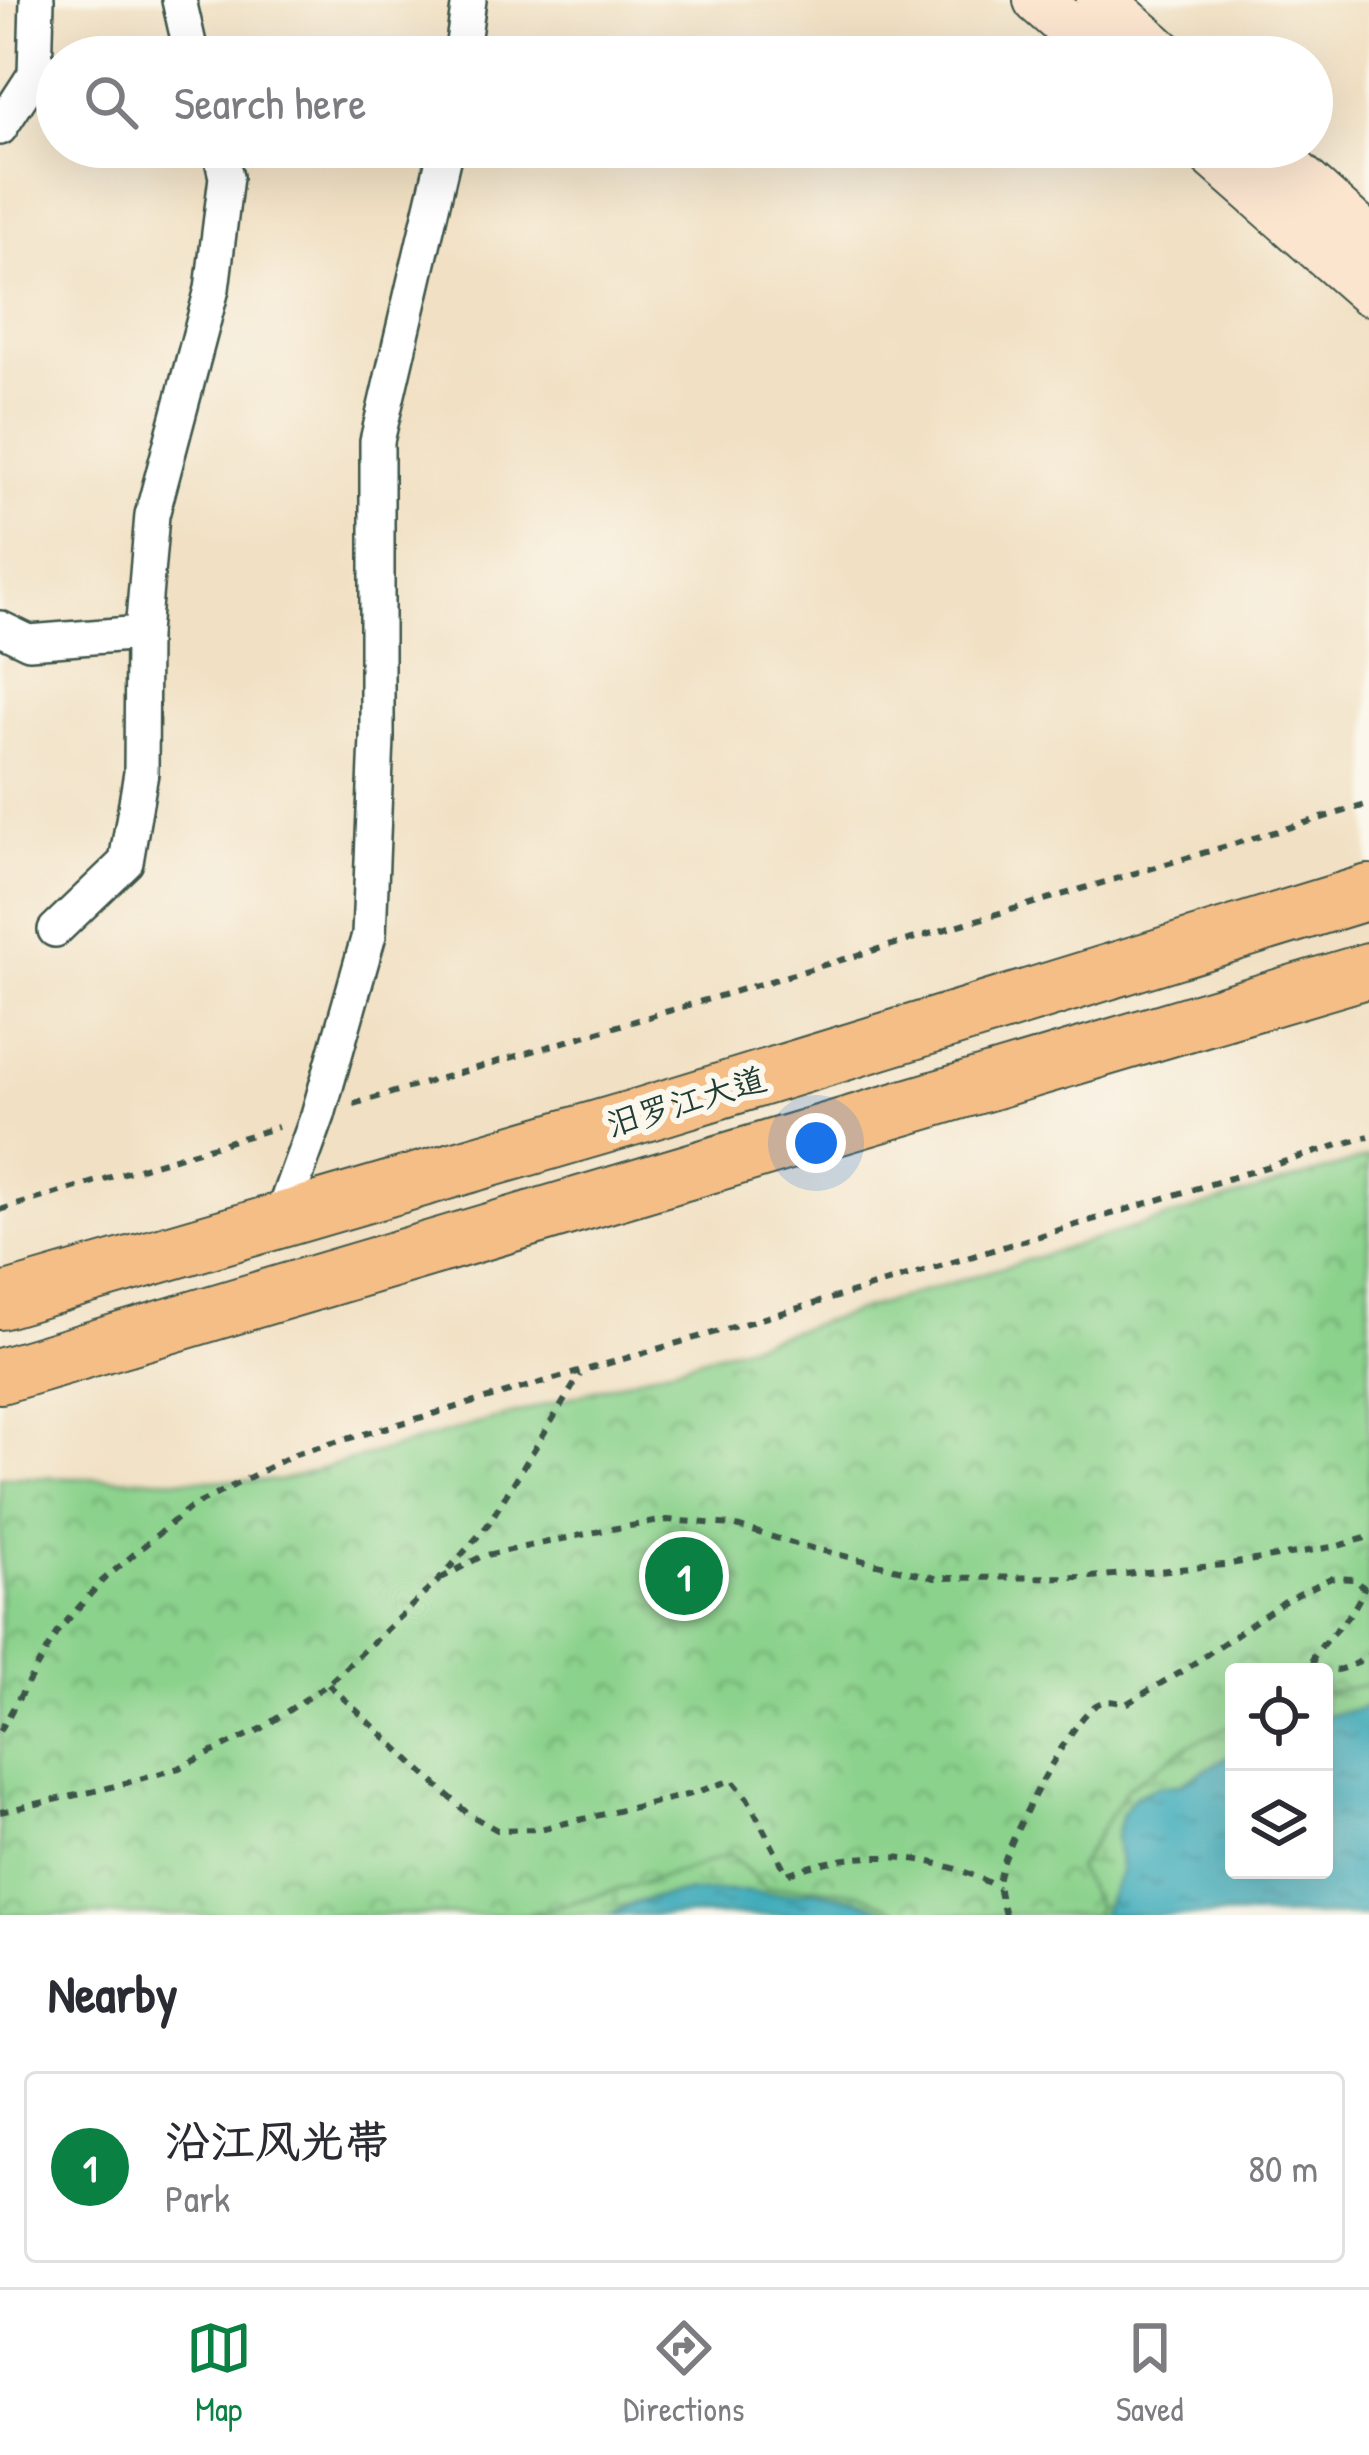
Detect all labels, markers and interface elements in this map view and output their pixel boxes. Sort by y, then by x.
search box [36,36,1333,168]
icon: search [78,69,144,135]
text: Search here [174,72,366,133]
street label: 汨罗江大道 [601,1056,771,1146]
your location [786,1113,846,1173]
pin: 1 [645,1531,723,1621]
map controls [1225,1663,1333,1879]
button: locate [1225,1663,1333,1771]
button: layers [1225,1771,1333,1879]
text: Nearby [48,1959,178,2028]
text: 沿江风光带 [165,2110,390,2171]
text: 1 [83,2141,97,2194]
text: 80 m [1248,2141,1318,2194]
text: Park [165,2171,230,2224]
tab: Map [186,2315,252,2431]
tab: Directions [623,2315,745,2431]
tab: Saved [1116,2315,1183,2431]

